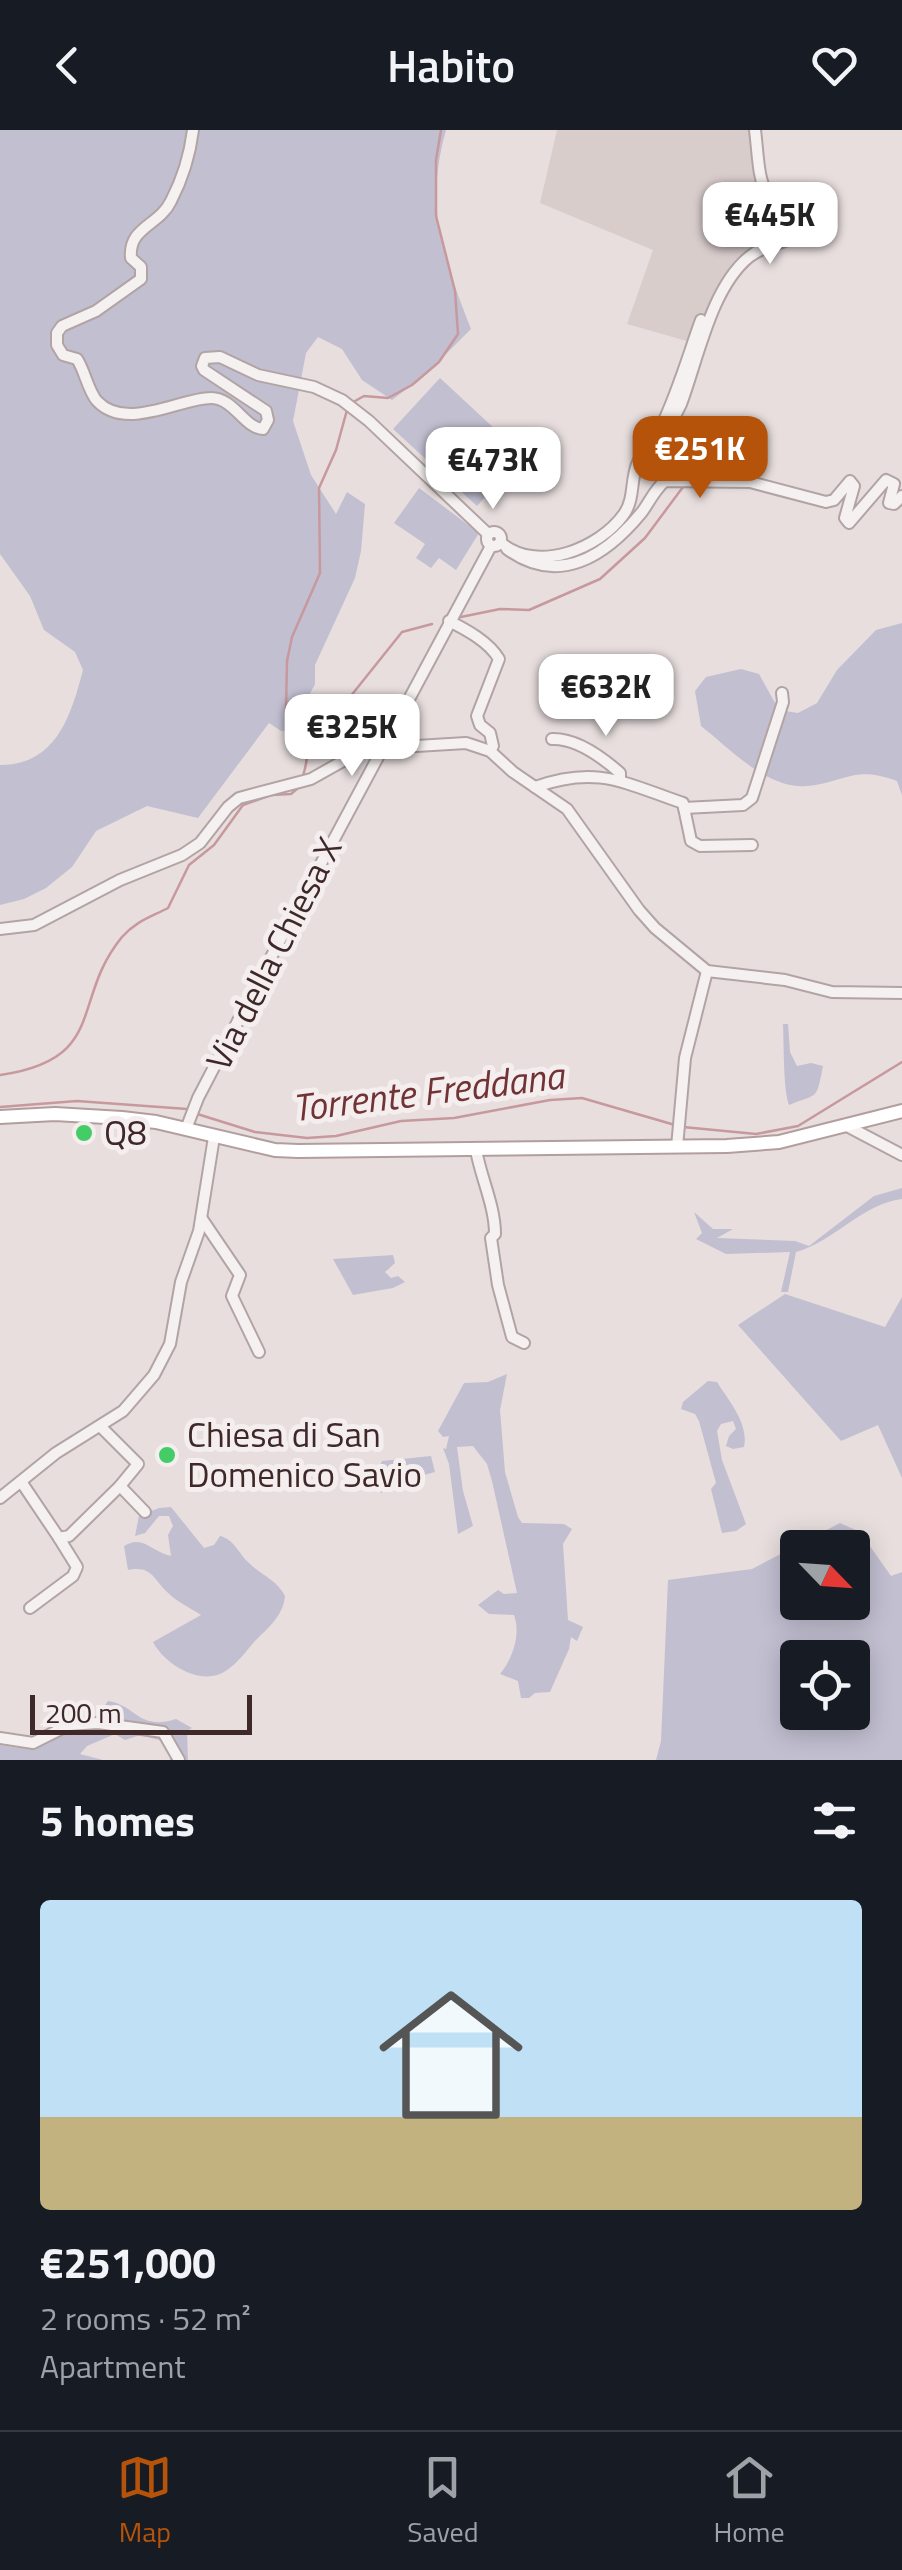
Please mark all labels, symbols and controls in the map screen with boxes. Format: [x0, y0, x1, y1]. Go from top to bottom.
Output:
text: Habito [387, 31, 515, 99]
icon: back [40, 38, 95, 93]
icon: heart [807, 38, 862, 93]
pin: €445K [700, 182, 840, 267]
text: €445K [725, 190, 815, 238]
pin: €251K [630, 416, 770, 501]
text: €251K [655, 424, 745, 472]
pin: €473K [423, 427, 563, 512]
text: €473K [448, 435, 538, 483]
pin: €632K [536, 654, 676, 739]
text: €632K [561, 662, 651, 710]
pin: €325K [282, 694, 422, 779]
text: €325K [307, 702, 397, 750]
street label: Via della Chiesa X [191, 828, 355, 1079]
water label: Torrente Freddana [289, 1045, 569, 1136]
place label: Q8 [104, 1105, 147, 1159]
marker: Q8 [73, 1122, 95, 1144]
place label: Chiesa di San Domenico Savio [187, 1407, 422, 1501]
marker: Chiesa di San Domenico Savio [156, 1444, 178, 1466]
north arrow [780, 1530, 870, 1620]
map controls [780, 1530, 870, 1730]
button: locate [780, 1640, 870, 1730]
scale bar [30, 1690, 252, 1734]
text: 200 m [45, 1691, 122, 1734]
text: 5 homes [40, 1788, 195, 1852]
icon: filters [807, 1793, 862, 1848]
icon: home [361, 1965, 541, 2145]
text: €251,000 [40, 2230, 216, 2294]
text: 2 rooms · 52 m² [40, 2294, 251, 2342]
text: Apartment [40, 2342, 186, 2390]
tab: Map [117, 2450, 172, 2553]
tab: Saved [407, 2450, 479, 2553]
tab: Home [713, 2450, 785, 2553]

